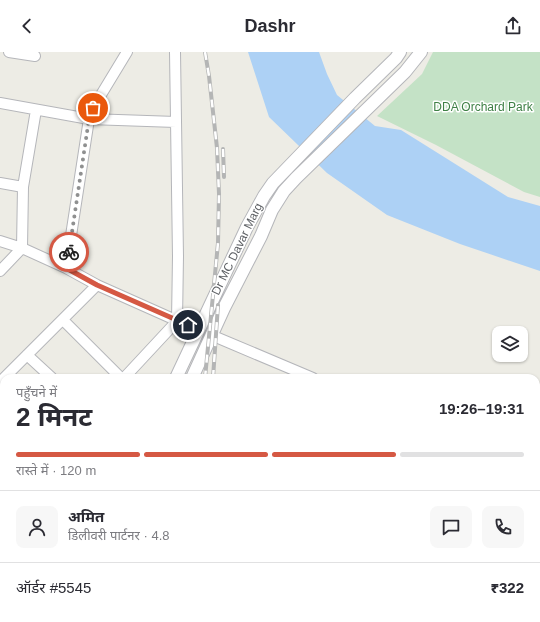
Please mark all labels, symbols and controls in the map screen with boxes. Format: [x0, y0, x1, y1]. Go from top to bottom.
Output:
icon: back [16, 15, 38, 37]
icon: share [502, 15, 524, 37]
text: Dashr [244, 16, 296, 36]
pin [76, 91, 110, 125]
icon: bag [82, 97, 104, 119]
park label: DDA Orchard Park [433, 100, 534, 114]
street label: Dr MC Davar Marg [209, 201, 265, 297]
courier [49, 232, 89, 272]
icon: bike [58, 241, 80, 263]
pin [171, 308, 205, 342]
icon: home [177, 314, 199, 336]
map controls [492, 326, 528, 362]
button: layers [492, 326, 528, 362]
text: पहुँचने में [16, 385, 57, 400]
text: 19:26–19:31 [439, 400, 524, 417]
text: 2 मिनट [16, 402, 92, 432]
text: रास्ते में · 120 m [16, 463, 96, 478]
button: person [16, 506, 58, 548]
button: chat [430, 506, 472, 548]
button: phone [482, 506, 524, 548]
text: अमित [68, 508, 104, 525]
text: डिलीवरी पार्टनर · 4.8 [68, 528, 170, 543]
text: ऑर्डर #5545 [16, 579, 91, 596]
text: ₹322 [490, 579, 524, 596]

